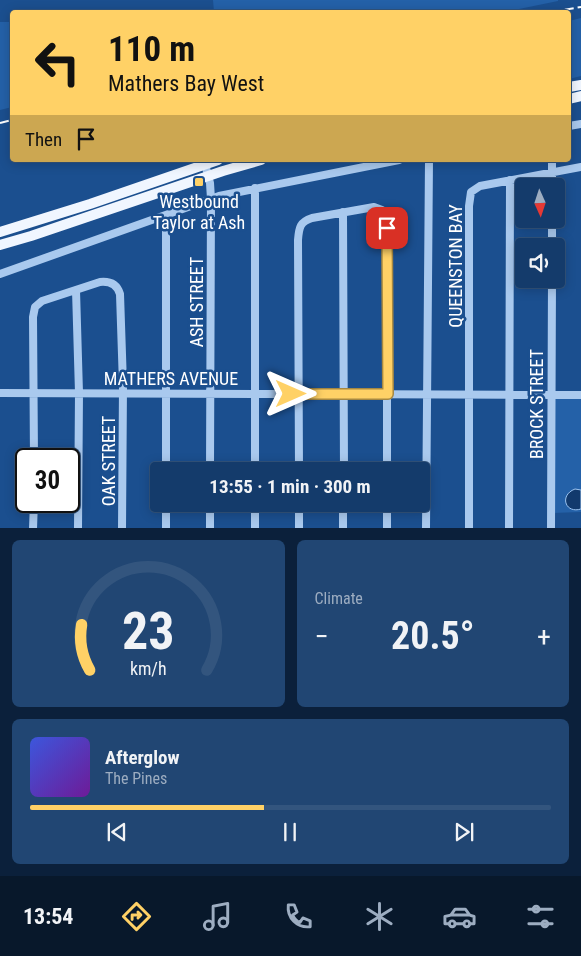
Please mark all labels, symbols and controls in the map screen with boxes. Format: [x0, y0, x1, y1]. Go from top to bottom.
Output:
text: 110 m [108, 29, 195, 70]
icon: left [25, 30, 90, 95]
text: Mathers Bay West [108, 71, 264, 96]
icon: arrive [72, 125, 100, 153]
text: Then [25, 128, 62, 151]
marker: Westbound Taylor at Ash [193, 176, 205, 188]
north arrow [515, 178, 565, 228]
map controls [515, 178, 565, 288]
place label: Westbound Taylor at Ash [153, 191, 245, 233]
street label: QUEENSTON BAY [445, 204, 466, 328]
pin [366, 207, 408, 249]
icon: arrive [373, 214, 401, 242]
button: sound [515, 238, 565, 288]
street label: ASH STREET [186, 257, 207, 347]
street label: BROCK STREET [526, 349, 547, 459]
position arrow [264, 367, 316, 419]
street label: MATHERS AVENUE [104, 368, 238, 389]
street label: OAK STREET [98, 416, 119, 506]
speed limit sign: 30 [15, 448, 80, 513]
text: 13:55 · 1 min · 300 m [209, 475, 371, 498]
text: Climate [315, 589, 363, 608]
text: 23 [122, 601, 175, 662]
text: 20.5° [391, 614, 475, 658]
text: − [315, 620, 329, 653]
text: + [537, 620, 551, 653]
text: km/h [130, 658, 167, 679]
text: Afterglow [105, 746, 179, 769]
text: The Pines [105, 769, 167, 788]
icon: previous [103, 818, 131, 846]
icon: pause [276, 818, 304, 846]
icon: next [450, 818, 478, 846]
icon: directions [119, 899, 154, 934]
icon: music [200, 899, 235, 934]
icon: phone [281, 899, 316, 934]
icon: climate [362, 899, 397, 934]
icon: car [442, 899, 477, 934]
icon: filters [523, 899, 558, 934]
text: 13:54 [23, 904, 73, 929]

